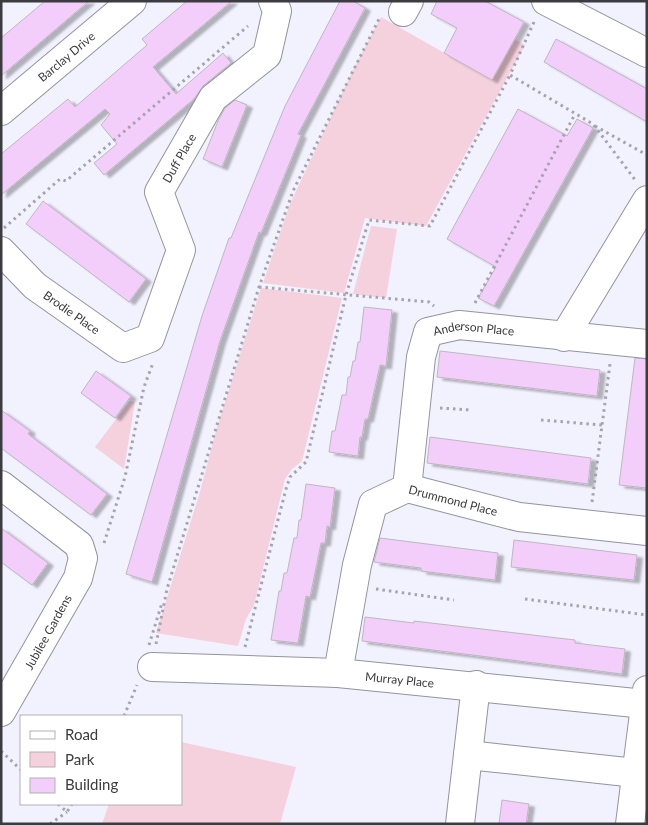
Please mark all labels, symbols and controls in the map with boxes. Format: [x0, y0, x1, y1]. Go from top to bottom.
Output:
street label: Barclay Drive [35, 28, 98, 85]
street label: Duff Place [159, 130, 199, 185]
street label: Brodie Place [41, 287, 103, 337]
street label: Anderson Place [432, 317, 515, 338]
street label: Drummond Place [407, 481, 499, 519]
street label: Jubilee Gardens [21, 592, 75, 672]
street label: Murray Place [364, 668, 435, 690]
legend [20, 715, 182, 805]
text: Road [65, 725, 98, 743]
text: Park [65, 750, 95, 768]
text: Building [65, 775, 118, 793]

